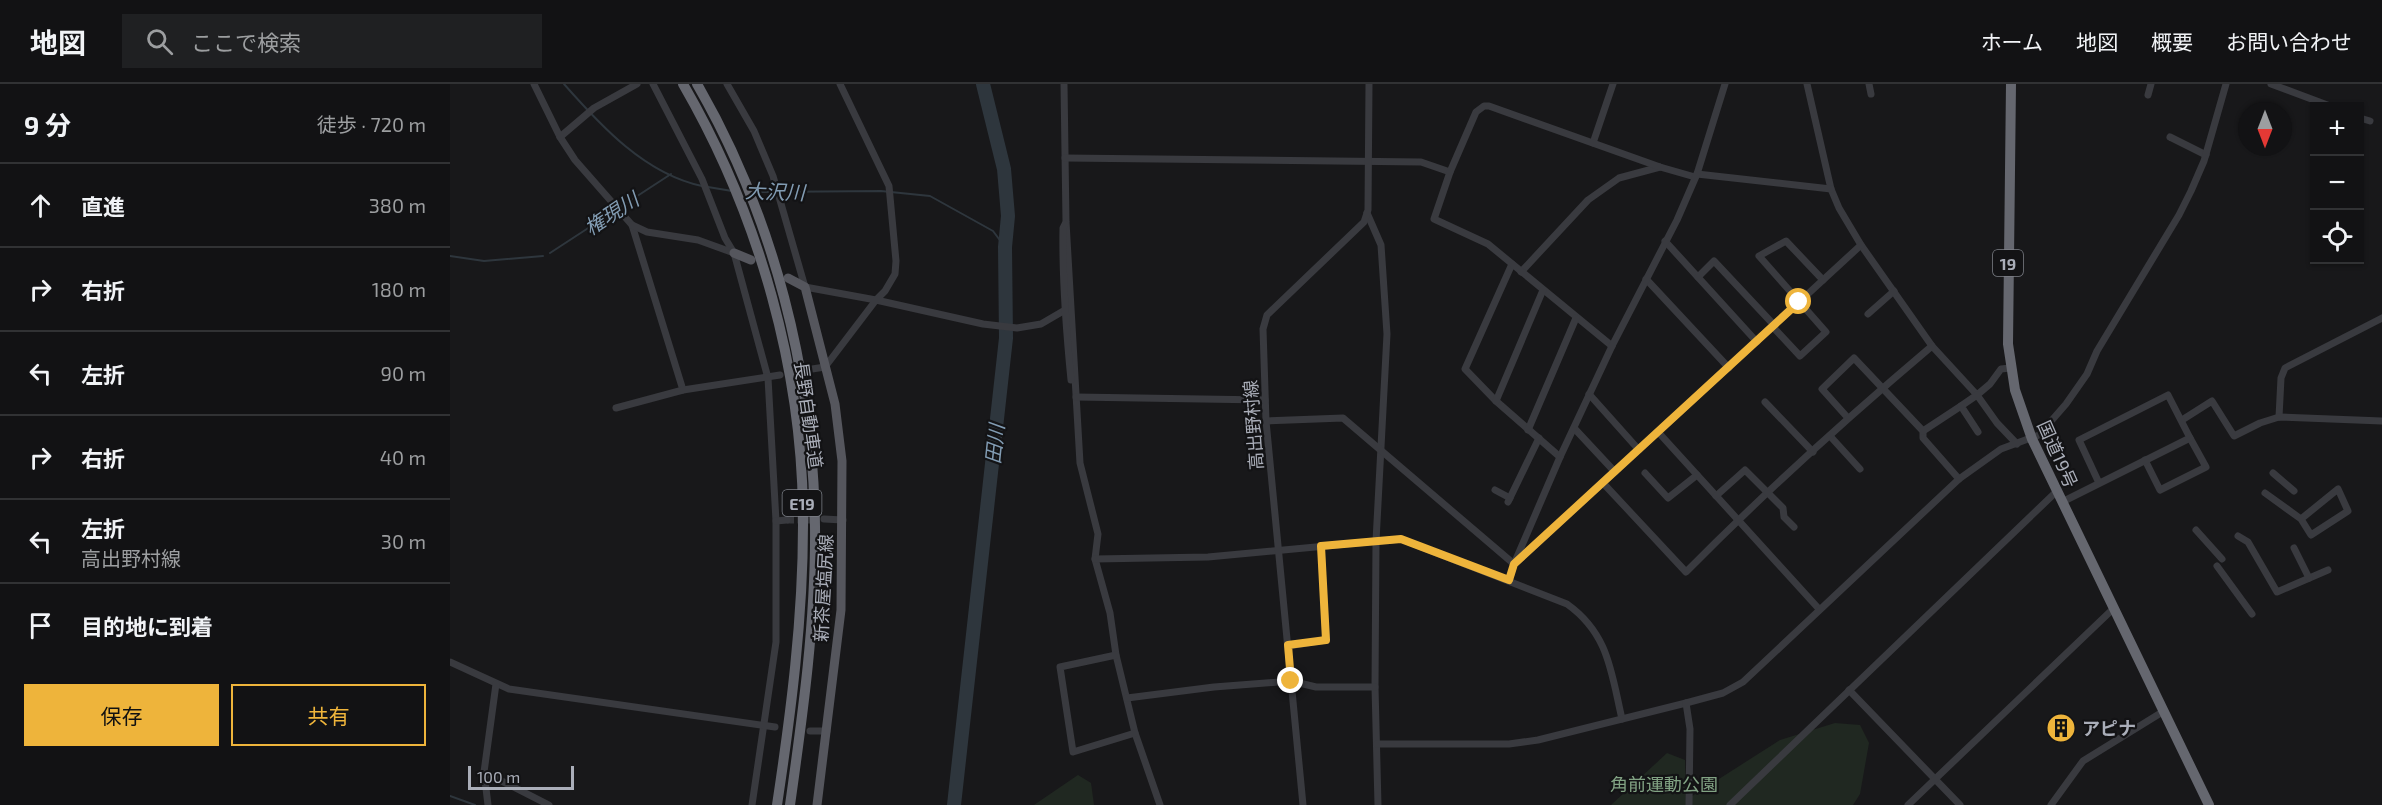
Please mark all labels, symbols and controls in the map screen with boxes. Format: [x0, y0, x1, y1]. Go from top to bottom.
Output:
search box [122, 14, 542, 68]
text: 地図 [30, 25, 86, 59]
icon: search [143, 25, 176, 58]
text: ここで検索 [191, 29, 301, 55]
text: ホーム [1981, 29, 2043, 54]
text: 地図 [2076, 29, 2118, 54]
text: 概要 [2151, 29, 2193, 54]
text: お問い合わせ [2226, 29, 2352, 54]
north arrow [2238, 102, 2292, 156]
map controls [2310, 102, 2364, 264]
button: + [2310, 102, 2364, 156]
text: 9 分 [24, 109, 71, 140]
text: 徒歩 · 720 m [317, 112, 426, 136]
button: − [2310, 156, 2364, 210]
water label: 大沢川 [745, 178, 807, 204]
water label: 権現川 [579, 186, 644, 239]
icon: ahead [24, 189, 57, 222]
text: 直進 [81, 193, 125, 219]
text: 380 m [369, 193, 426, 217]
button: locate [2310, 210, 2364, 264]
road number: 19 [1993, 250, 2023, 276]
icon: right [24, 273, 57, 306]
text: 右折 [81, 277, 125, 303]
text: 180 m [372, 277, 426, 301]
route start [1785, 288, 1811, 314]
icon: left [24, 357, 57, 390]
street label: 長野自動車道 [791, 360, 827, 470]
text: 左折 [81, 361, 125, 387]
text: 90 m [381, 361, 426, 385]
street label: 高出野村線 [1239, 379, 1267, 471]
street label: 国道19号 [2033, 417, 2083, 491]
water label: 田川 [980, 421, 1008, 465]
icon: right [24, 441, 57, 474]
text: 右折 [81, 445, 125, 471]
text: 40 m [380, 445, 426, 469]
road number: E19 [782, 490, 822, 516]
text: 左折 [81, 515, 125, 541]
icon: left [24, 525, 57, 558]
text: 30 m [381, 529, 426, 553]
street label: 新茶屋塩尻線 [809, 533, 837, 643]
text: 高出野村線 [81, 546, 181, 570]
icon: arrive [24, 609, 57, 642]
text: 目的地に到着 [81, 613, 213, 639]
route end [1277, 667, 1303, 693]
button: 保存 [24, 684, 219, 746]
button: 共有 [231, 684, 426, 746]
building icon: アピナ [2045, 712, 2077, 744]
place label: アピナ [2082, 717, 2136, 739]
scale bar [468, 763, 574, 790]
text: 100 m [477, 767, 520, 786]
park label: 角前運動公園 [1610, 773, 1718, 795]

